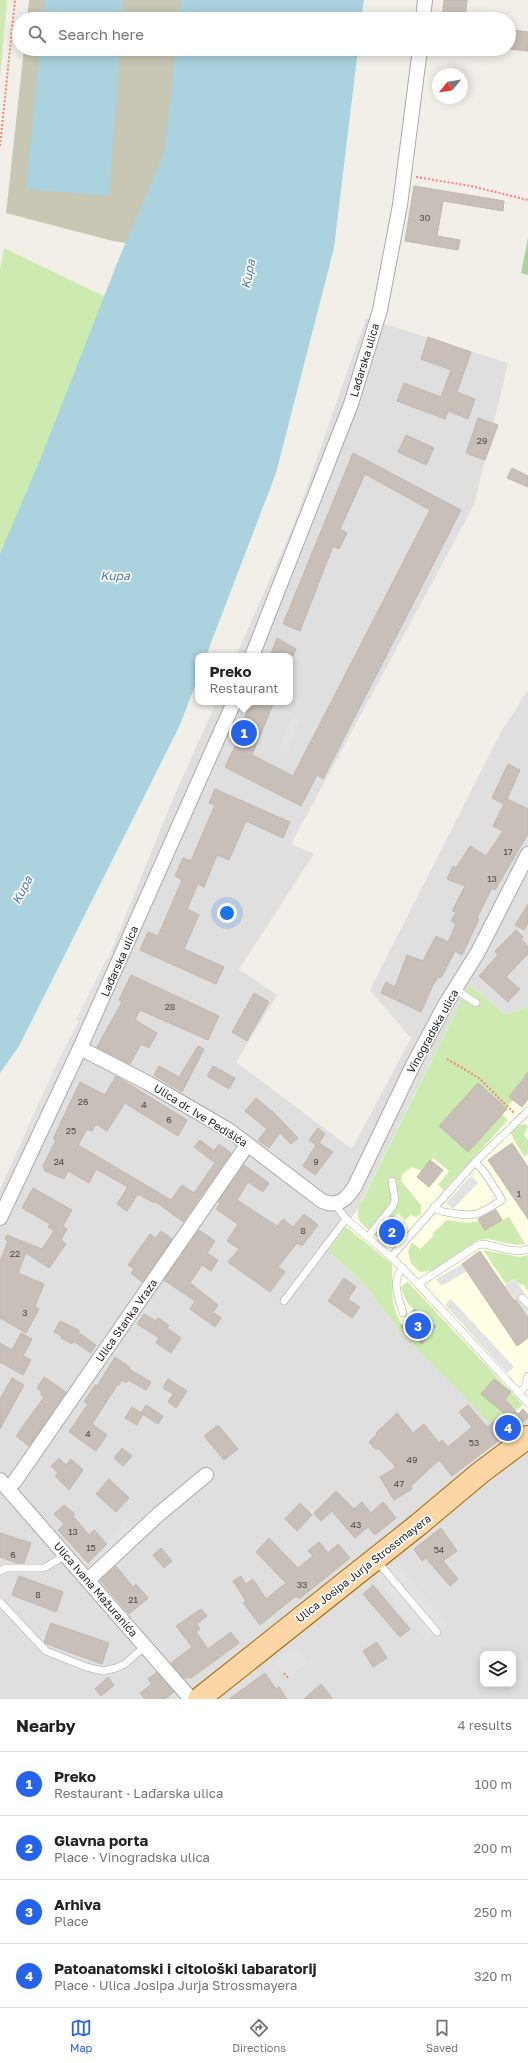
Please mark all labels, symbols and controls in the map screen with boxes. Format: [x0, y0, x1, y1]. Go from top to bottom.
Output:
search box [12, 12, 516, 56]
icon: search [26, 23, 48, 45]
text: Search here [58, 25, 144, 43]
north arrow [432, 68, 468, 104]
house number: 30 [420, 212, 431, 223]
water label: Kupa [238, 257, 258, 290]
street label: Lađarska ulica [347, 322, 381, 398]
house number: 29 [477, 435, 487, 446]
water label: Kupa [100, 568, 131, 583]
popup [195, 653, 293, 705]
text: Preko [210, 662, 251, 680]
text: Restaurant [210, 680, 278, 696]
pin: 1 [231, 718, 257, 748]
house number: 17 [503, 846, 513, 857]
water label: Kupa [8, 872, 36, 907]
house number: 13 [487, 873, 497, 884]
your location [217, 903, 237, 923]
street label: Lađarska ulica [98, 924, 140, 998]
street label: Vinogradska ulica [404, 987, 460, 1075]
house number: 28 [165, 1001, 175, 1012]
street label: Ulica dr. Ive Pedišića [152, 1081, 250, 1149]
house number: 26 [78, 1096, 88, 1107]
house number: 4 [141, 1099, 147, 1110]
house number: 6 [166, 1114, 172, 1125]
house number: 25 [66, 1125, 76, 1136]
house number: 24 [54, 1156, 65, 1167]
house number: 9 [313, 1156, 319, 1167]
house number: 1 [517, 1188, 522, 1199]
pin: 2 [379, 1217, 405, 1247]
house number: 8 [300, 1225, 306, 1236]
house number: 22 [10, 1248, 20, 1259]
street label: Ulica Stanka Vraza [93, 1276, 159, 1364]
house number: 3 [22, 1307, 28, 1318]
pin: 3 [405, 1311, 431, 1341]
pin: 4 [495, 1413, 521, 1443]
house number: 4 [85, 1428, 91, 1439]
house number: 53 [469, 1437, 479, 1448]
house number: 49 [407, 1454, 417, 1465]
house number: 47 [394, 1478, 404, 1489]
street label: Ulica Josipa Jurja Strossmayera [293, 1511, 433, 1625]
house number: 43 [351, 1519, 361, 1530]
house number: 13 [68, 1526, 78, 1537]
street label: Ulica Ivana Mažuranića [51, 1539, 141, 1639]
house number: 15 [86, 1542, 96, 1553]
house number: 54 [434, 1544, 445, 1555]
house number: 6 [10, 1549, 16, 1560]
house number: 33 [297, 1579, 307, 1590]
house number: 8 [35, 1589, 41, 1600]
house number: 21 [128, 1594, 138, 1605]
map controls [480, 1651, 516, 1687]
button: layers [480, 1651, 516, 1687]
text: Nearby [16, 1715, 76, 1736]
text: 4 results [458, 1717, 512, 1733]
text: Preko [54, 1767, 96, 1785]
text: 1 [26, 1776, 32, 1792]
text: 100 m [475, 1776, 512, 1792]
text: Restaurant · Lađarska ulica [54, 1785, 223, 1801]
text: Glavna porta [54, 1831, 148, 1849]
text: 2 [25, 1840, 33, 1856]
text: 200 m [474, 1840, 512, 1856]
text: Place · Vinogradska ulica [54, 1849, 210, 1865]
text: Arhiva [54, 1895, 101, 1913]
text: 3 [25, 1904, 33, 1920]
text: 250 m [474, 1904, 512, 1920]
text: Place [54, 1913, 89, 1929]
text: Patoanatomski i citološki labaratorij [54, 1959, 317, 1977]
text: 4 [25, 1968, 33, 1984]
text: 320 m [474, 1968, 512, 1984]
text: Place · Ulica Josipa Jurja Strossmayera [54, 1977, 297, 1993]
tab: Map [70, 2017, 92, 2054]
tab: Directions [232, 2017, 286, 2054]
tab: Saved [426, 2017, 458, 2054]

